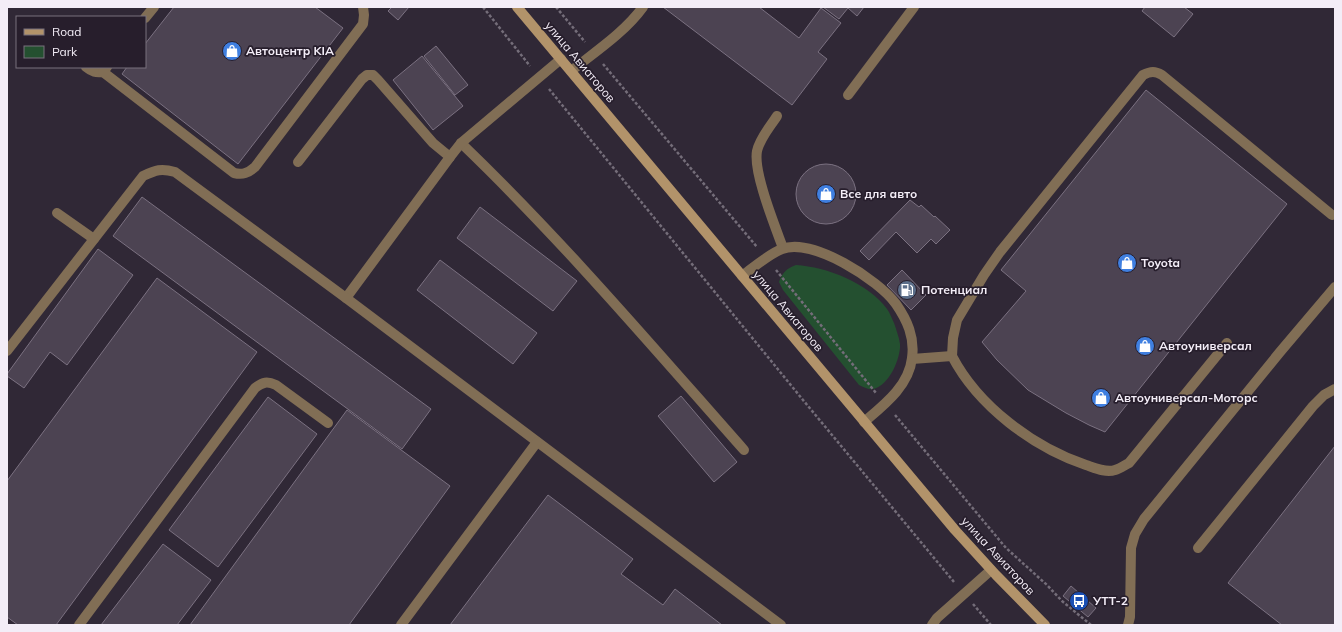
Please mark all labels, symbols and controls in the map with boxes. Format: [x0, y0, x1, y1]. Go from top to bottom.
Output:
legend [16, 16, 146, 68]
street label: улица Авиаторов [542, 18, 619, 106]
text: Road [52, 24, 81, 39]
shop icon: Автоцентр KIA [221, 40, 243, 62]
place label: Автоцентр KIA [246, 43, 334, 58]
text: Park [52, 44, 78, 59]
shop icon: Все для авто [815, 183, 837, 205]
place label: Все для авто [840, 186, 917, 201]
shop icon: Toyota [1116, 252, 1138, 274]
place label: Toyota [1141, 255, 1180, 270]
street label: улица Авиаторов [750, 267, 827, 355]
fuel station icon: Потенциал [896, 279, 918, 301]
place label: Потенциал [921, 282, 987, 297]
shop icon: Автоуниверсал [1134, 335, 1156, 357]
place label: Автоуниверсал [1159, 338, 1252, 353]
shop icon: Автоуниверсал-Моторс [1090, 387, 1112, 409]
place label: Автоуниверсал-Моторс [1115, 390, 1258, 405]
street label: улица Авиаторов [958, 513, 1039, 598]
bus stop icon: УТТ-2 [1068, 590, 1090, 612]
place label: УТТ-2 [1092, 593, 1128, 608]

